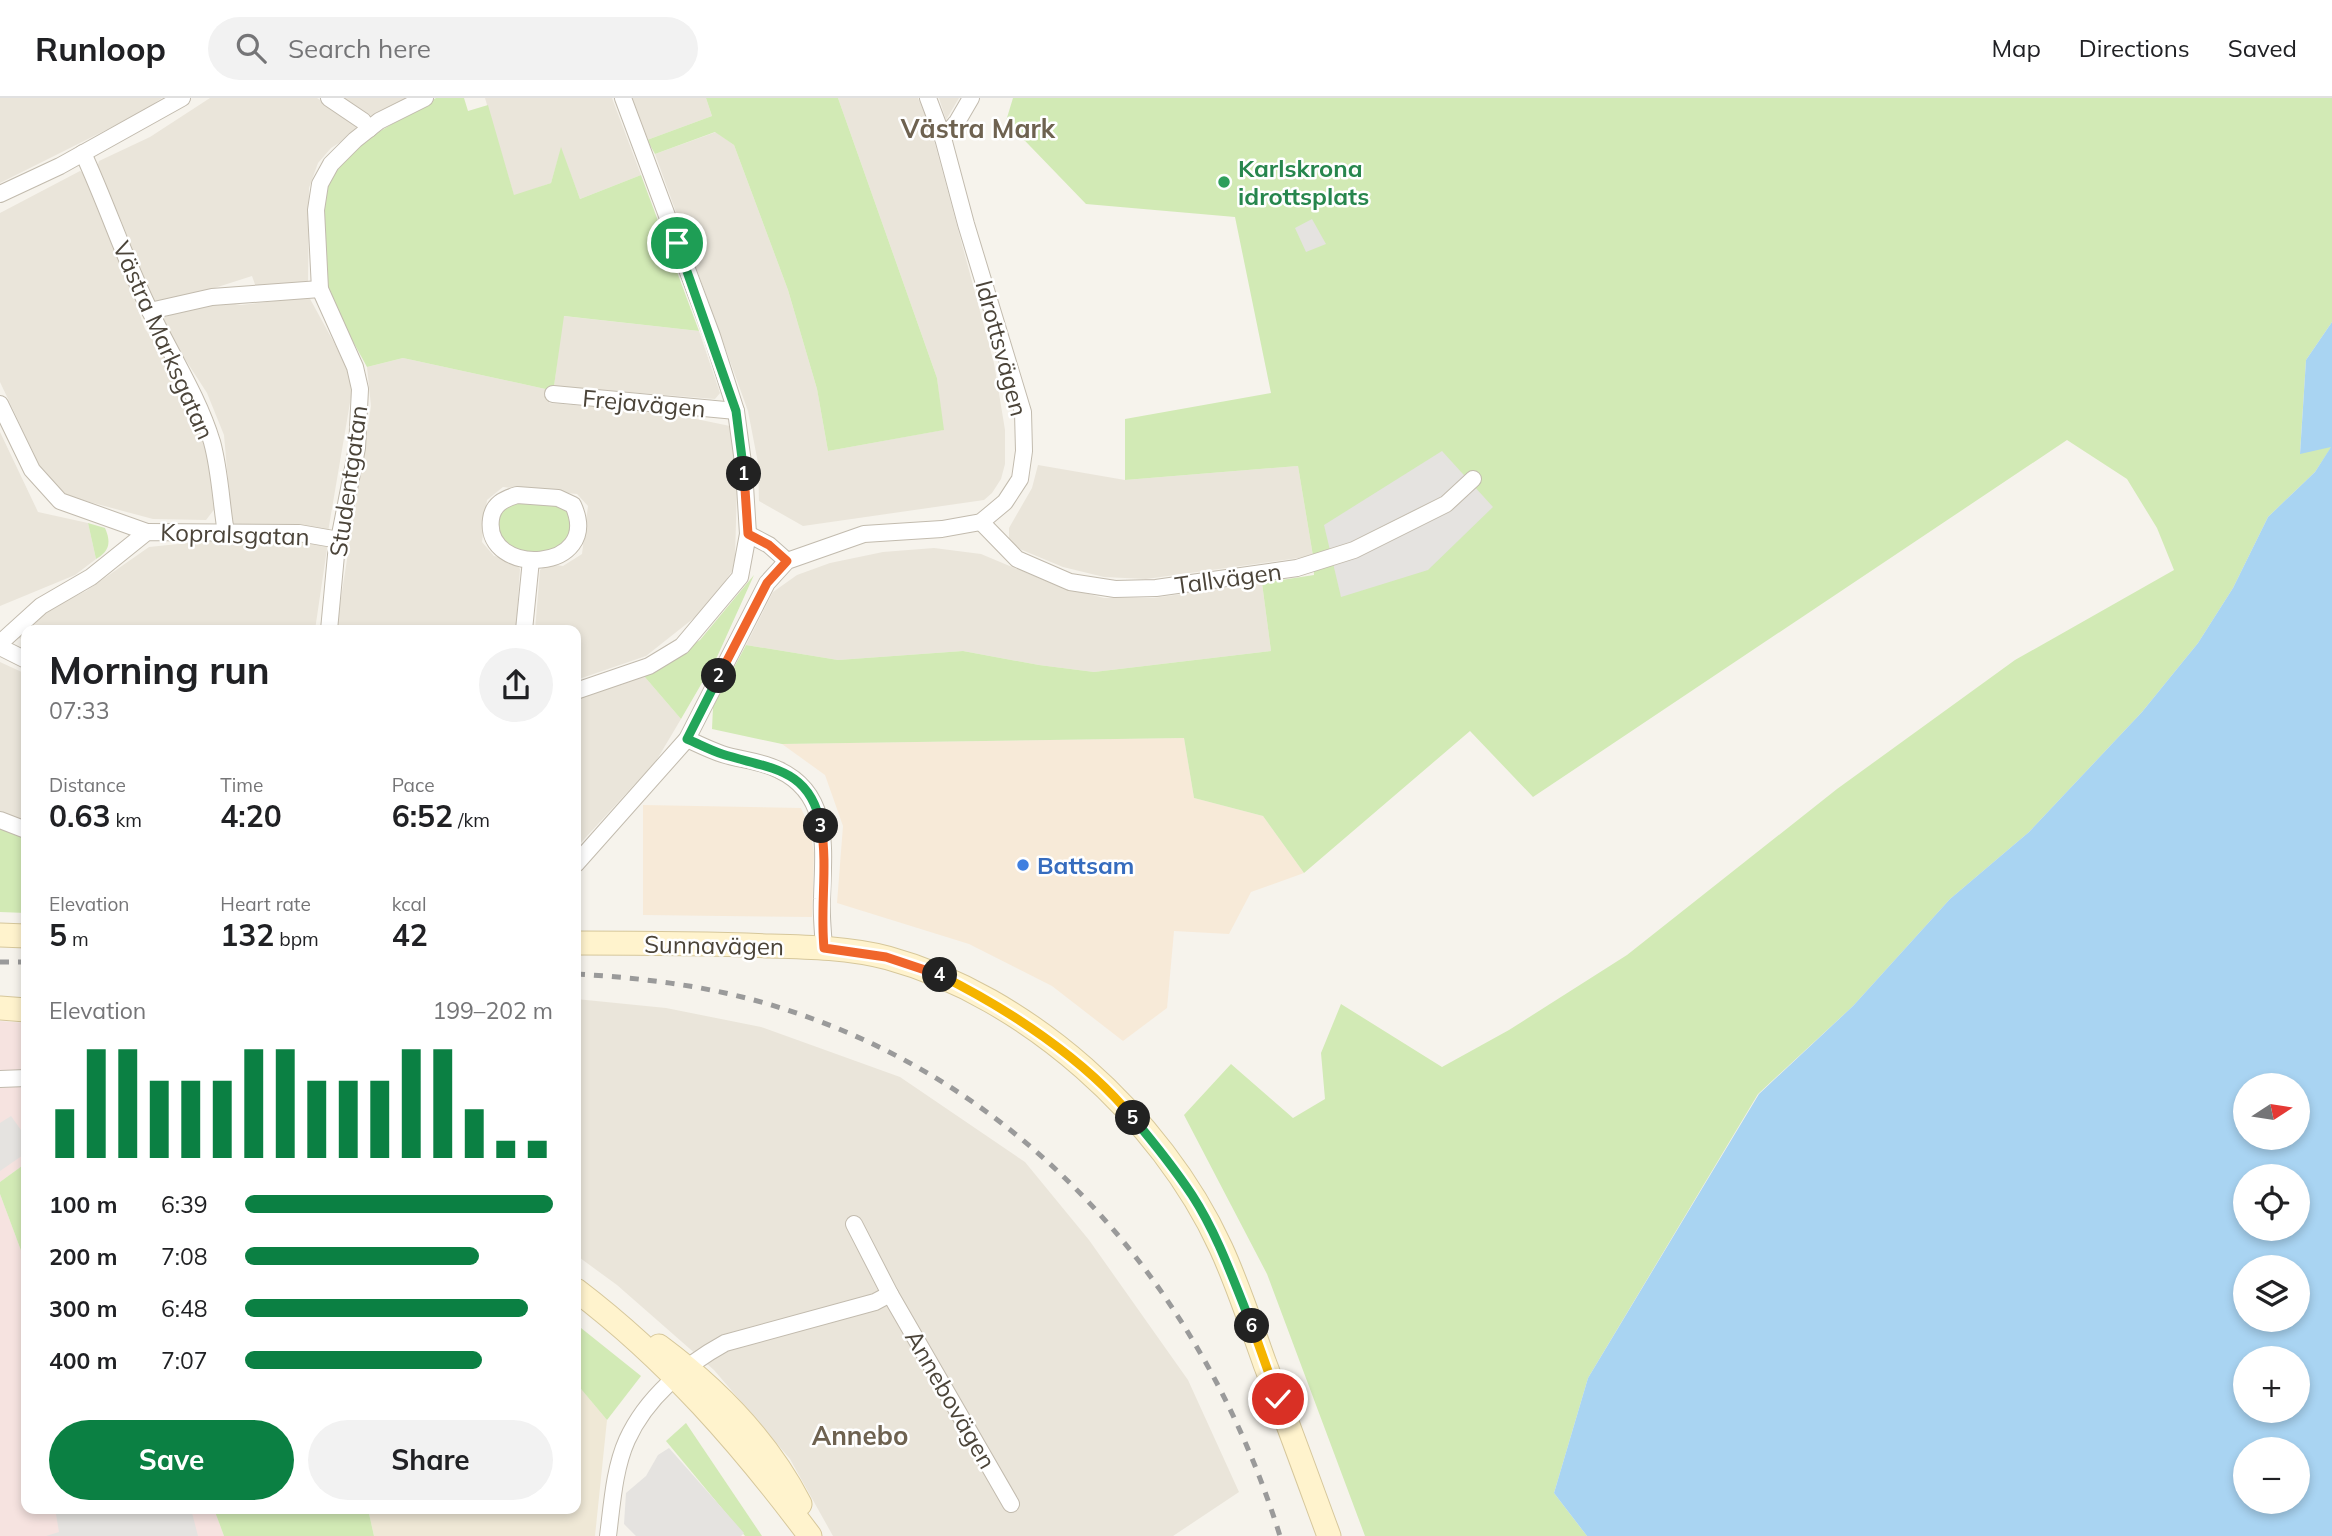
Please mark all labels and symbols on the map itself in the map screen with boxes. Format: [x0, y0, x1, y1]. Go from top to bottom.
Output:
district label: Västra Mark [900, 112, 1056, 145]
place label: Karlskrona idrottsplats [1238, 153, 1369, 211]
marker: Karlskrona idrottsplats [1216, 174, 1232, 190]
pin [647, 213, 707, 273]
street label: Västra Marksgatan [107, 236, 221, 444]
street label: Idrottsvägen [969, 277, 1035, 419]
street label: Frejavägen [581, 383, 707, 423]
street label: Studentgatan [323, 403, 373, 559]
pin: 1 [726, 456, 762, 492]
street label: Kopralsgatan [160, 516, 310, 552]
street label: Tallvägen [1173, 556, 1283, 600]
pin: 2 [702, 658, 736, 694]
pin: 3 [804, 808, 838, 844]
place label: Battsam [1037, 850, 1134, 880]
marker: Battsam [1015, 857, 1031, 873]
street label: Sunnavägen [644, 929, 784, 961]
pin: 4 [922, 958, 958, 992]
north arrow [2233, 1073, 2310, 1150]
pin: 5 [1116, 1100, 1150, 1136]
pin: 6 [1234, 1308, 1270, 1344]
street label: Annebovägen [899, 1324, 1003, 1474]
pin [1248, 1369, 1308, 1429]
district label: Annebo [812, 1419, 908, 1452]

